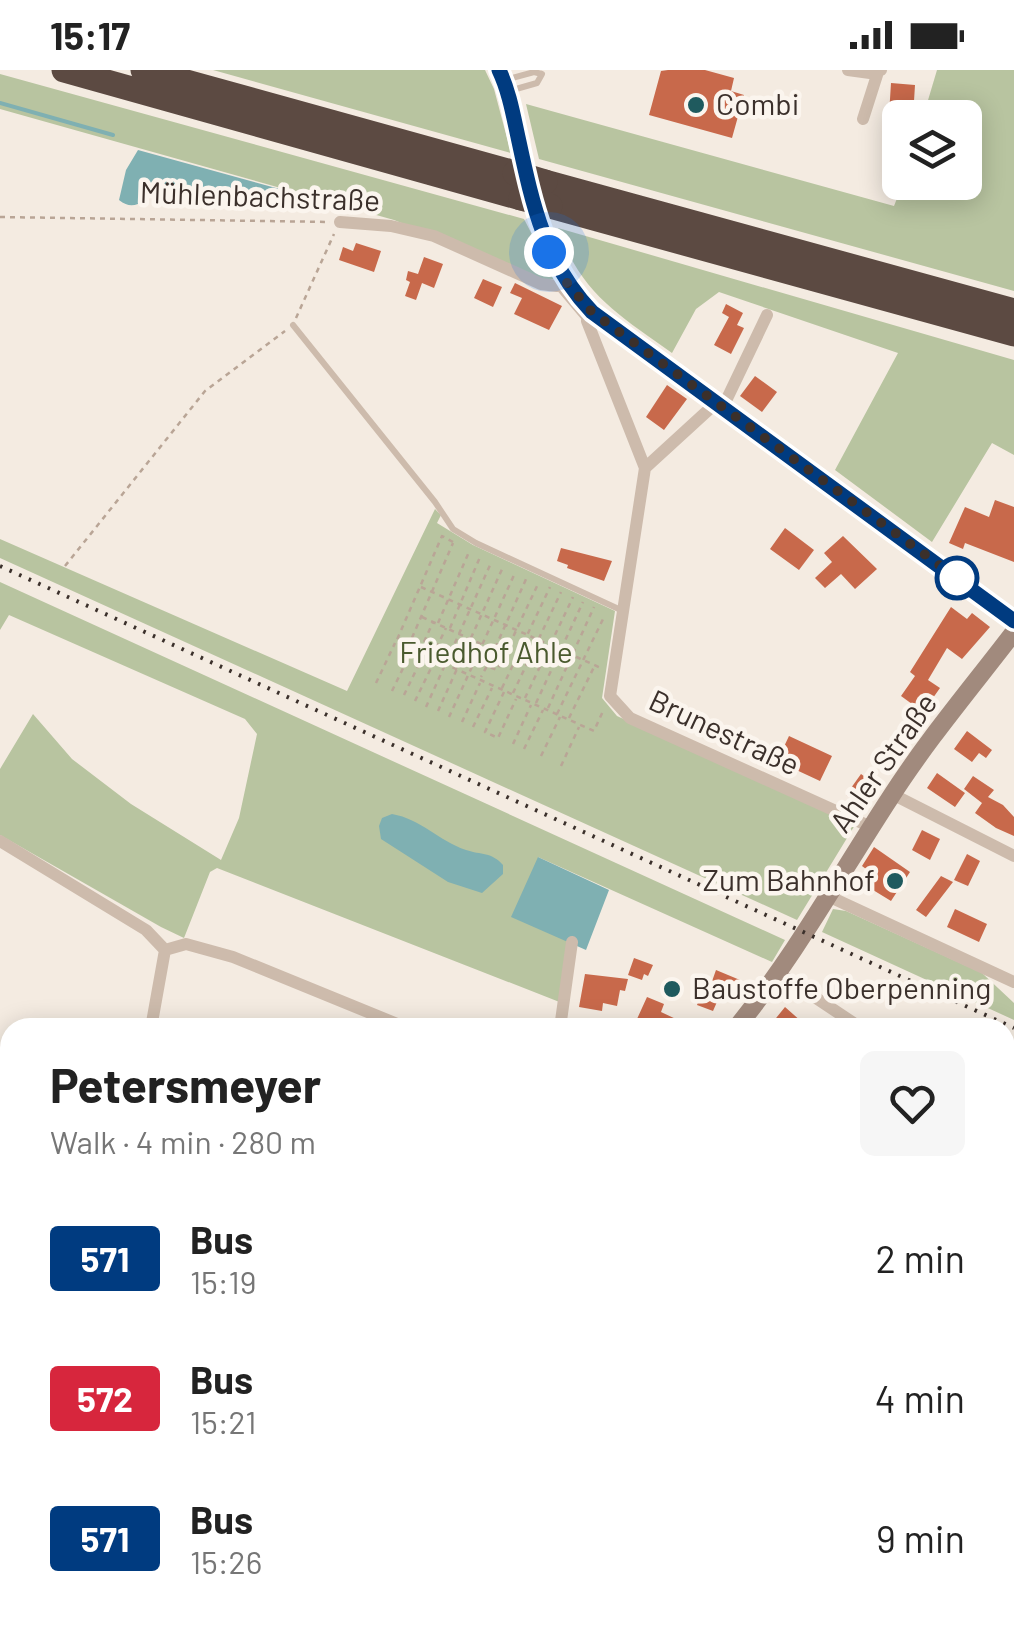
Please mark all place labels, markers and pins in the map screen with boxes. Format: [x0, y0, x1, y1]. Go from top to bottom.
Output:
place label: Combi [716, 85, 799, 121]
marker: Combi [685, 94, 707, 116]
unlabelled marker [936, 557, 978, 599]
place label: Zum Bahnhof [703, 861, 875, 897]
marker: Zum Bahnhof [884, 870, 906, 892]
place label: Baustoffe Oberpenning [692, 969, 991, 1005]
marker: Baustoffe Oberpenning [661, 978, 683, 1000]

